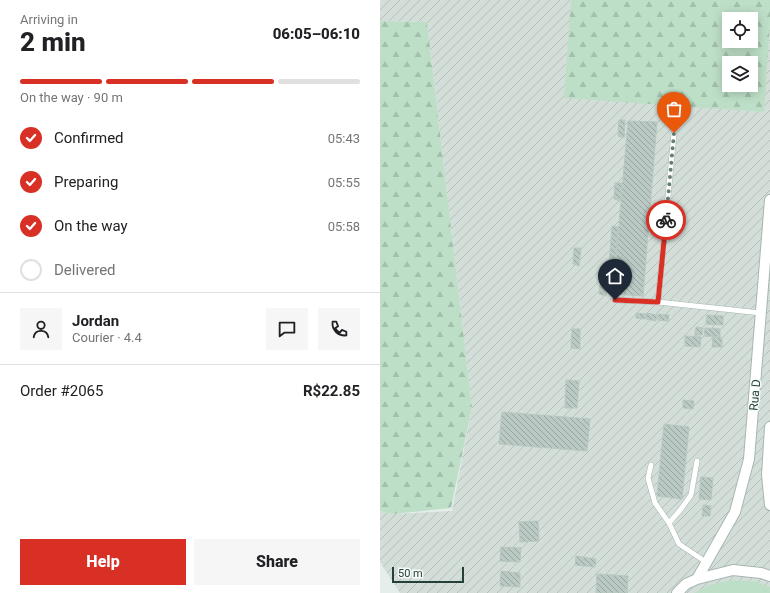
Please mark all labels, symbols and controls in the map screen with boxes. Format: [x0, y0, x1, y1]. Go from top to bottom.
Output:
text: Arriving in [20, 12, 78, 27]
map controls [722, 12, 758, 92]
button: locate [722, 12, 758, 48]
text: 06:05–06:10 [273, 25, 360, 43]
text: 2 min [20, 27, 86, 57]
button: layers [722, 56, 758, 92]
text: On the way · 90 m [20, 90, 123, 105]
pin [657, 92, 691, 133]
icon: bag [663, 98, 685, 120]
icon: check [20, 127, 42, 149]
text: Confirmed [54, 129, 124, 147]
text: 05:43 [328, 131, 360, 146]
icon: check [20, 171, 42, 193]
text: Preparing [54, 173, 118, 191]
text: 05:55 [328, 175, 360, 190]
courier [646, 200, 686, 240]
icon: bike [655, 209, 677, 231]
icon: check [20, 215, 42, 237]
text: On the way [54, 217, 128, 235]
text: 05:58 [328, 219, 360, 234]
pin [598, 259, 632, 300]
text: Delivered [54, 261, 116, 279]
icon: home [604, 265, 626, 287]
button: person [20, 308, 62, 350]
button: chat [266, 308, 308, 350]
button: phone [318, 308, 360, 350]
text: Jordan [72, 312, 119, 330]
text: Courier · 4.4 [72, 330, 142, 345]
street label: Rua D [747, 379, 763, 411]
text: Order #2065 [20, 382, 103, 400]
text: R$22.85 [303, 382, 360, 400]
button: Help [20, 539, 186, 585]
button: Share [194, 539, 360, 585]
scale bar [392, 565, 464, 584]
text: 50 m [398, 567, 423, 580]

